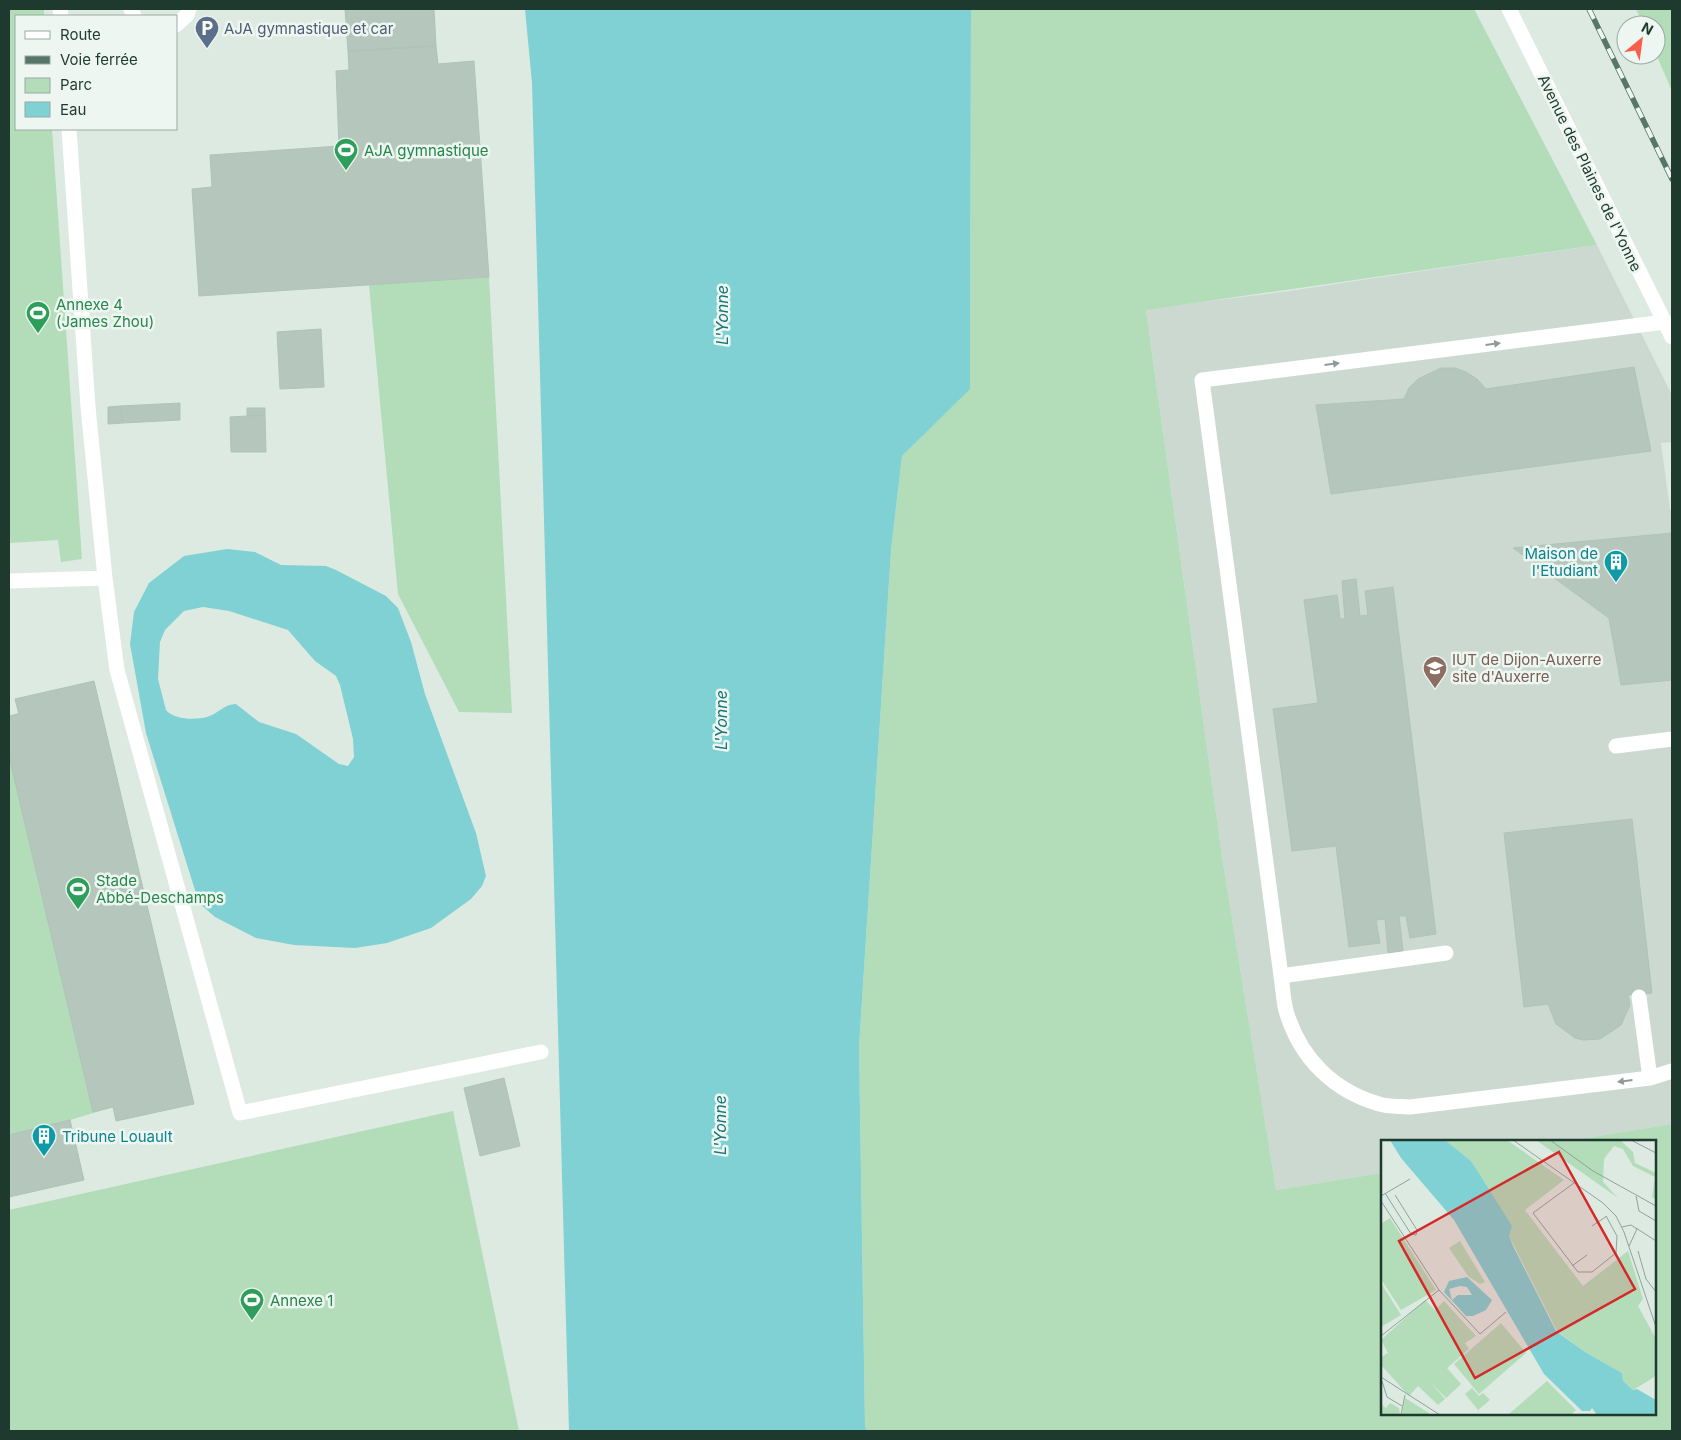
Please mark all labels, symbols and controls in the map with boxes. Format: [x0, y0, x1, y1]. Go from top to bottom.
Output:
legend [15, 15, 178, 130]
parking icon: AJA gymnastique et car [194, 15, 220, 49]
north arrow [1616, 15, 1666, 65]
text: N [1639, 18, 1656, 38]
place label: AJA gymnastique et car [224, 19, 394, 38]
text: Route [60, 25, 101, 44]
text: Voie ferrée [60, 50, 138, 69]
street label: Avenue des Plaines de l'Yonne [1534, 71, 1646, 275]
text: Parc [60, 75, 92, 94]
text: Eau [60, 100, 86, 119]
sports icon: AJA gymnastique [333, 137, 359, 171]
place label: AJA gymnastique [364, 141, 489, 160]
water label: L'Yonne [712, 285, 732, 345]
place label: Annexe 4 (James Zhou) [56, 295, 154, 331]
sports icon: Annexe 4 (James Zhou) [25, 300, 51, 334]
one-way arrow [1485, 340, 1501, 348]
one-way arrow [1324, 360, 1340, 368]
place label: Maison de l'Etudiant [1524, 544, 1598, 580]
building icon: Maison de l'Etudiant [1603, 549, 1629, 583]
place label: IUT de Dijon-Auxerre site d'Auxerre [1452, 650, 1601, 686]
school or university icon: IUT de Dijon-Auxerre site d'Auxerre [1422, 655, 1448, 689]
water label: L'Yonne [711, 690, 731, 750]
place label: Stade Abbé-Deschamps [96, 871, 224, 907]
sports icon: Stade Abbé-Deschamps [65, 876, 91, 910]
one-way arrow [1616, 1078, 1632, 1086]
water label: L'Yonne [710, 1095, 730, 1155]
building icon: Tribune Louault [31, 1123, 57, 1157]
place label: Tribune Louault [62, 1127, 173, 1146]
inset map [1381, 1140, 1656, 1415]
sports icon: Annexe 1 [239, 1287, 265, 1321]
place label: Annexe 1 [270, 1291, 333, 1310]

